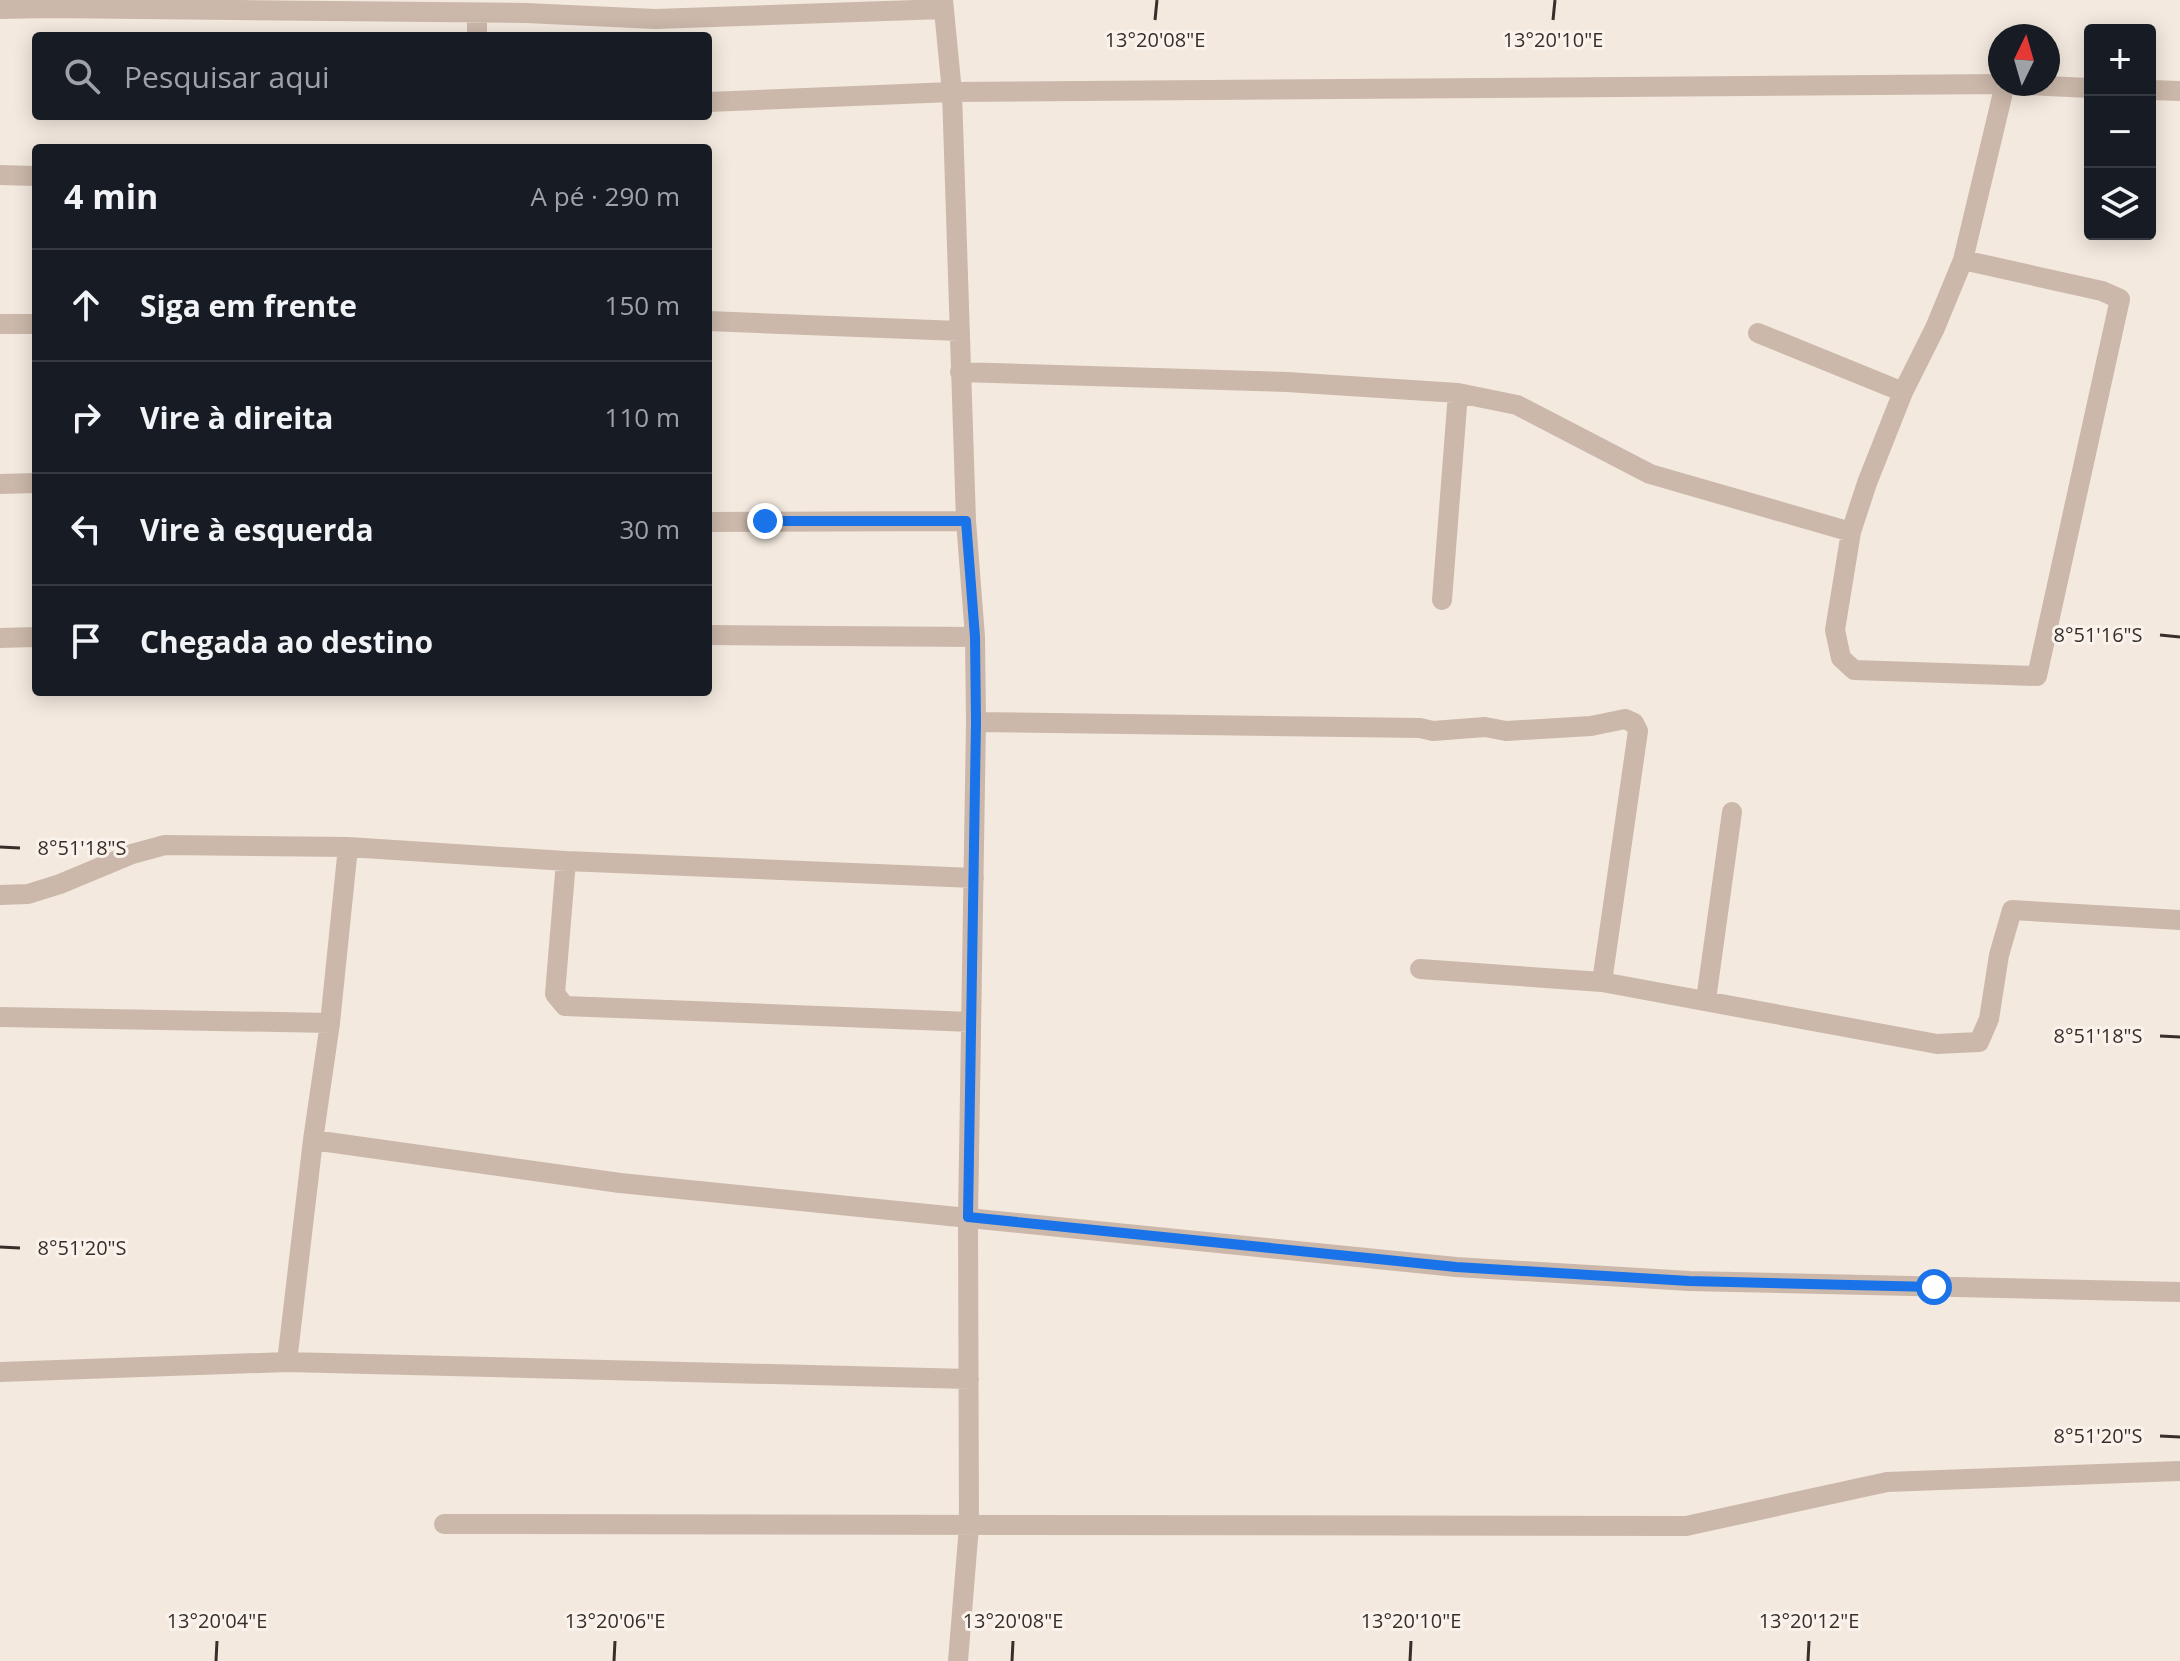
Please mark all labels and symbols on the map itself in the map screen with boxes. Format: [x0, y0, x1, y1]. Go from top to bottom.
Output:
north arrow [1988, 24, 2060, 96]
text: 13°20'08"E [1105, 26, 1205, 53]
text: 13°20'10"E [1503, 26, 1603, 53]
route end [747, 503, 783, 539]
text: 8°51'16"S [2053, 621, 2143, 648]
text: 8°51'18"S [37, 834, 127, 861]
text: 8°51'18"S [2053, 1022, 2143, 1049]
text: 8°51'20"S [37, 1234, 127, 1261]
route start [1916, 1269, 1952, 1305]
text: 8°51'20"S [2053, 1422, 2143, 1449]
text: 13°20'04"E [167, 1607, 267, 1634]
text: 13°20'06"E [565, 1607, 665, 1634]
text: 13°20'08"E [963, 1607, 1063, 1634]
text: 13°20'10"E [1361, 1607, 1461, 1634]
text: 13°20'12"E [1759, 1607, 1859, 1634]

